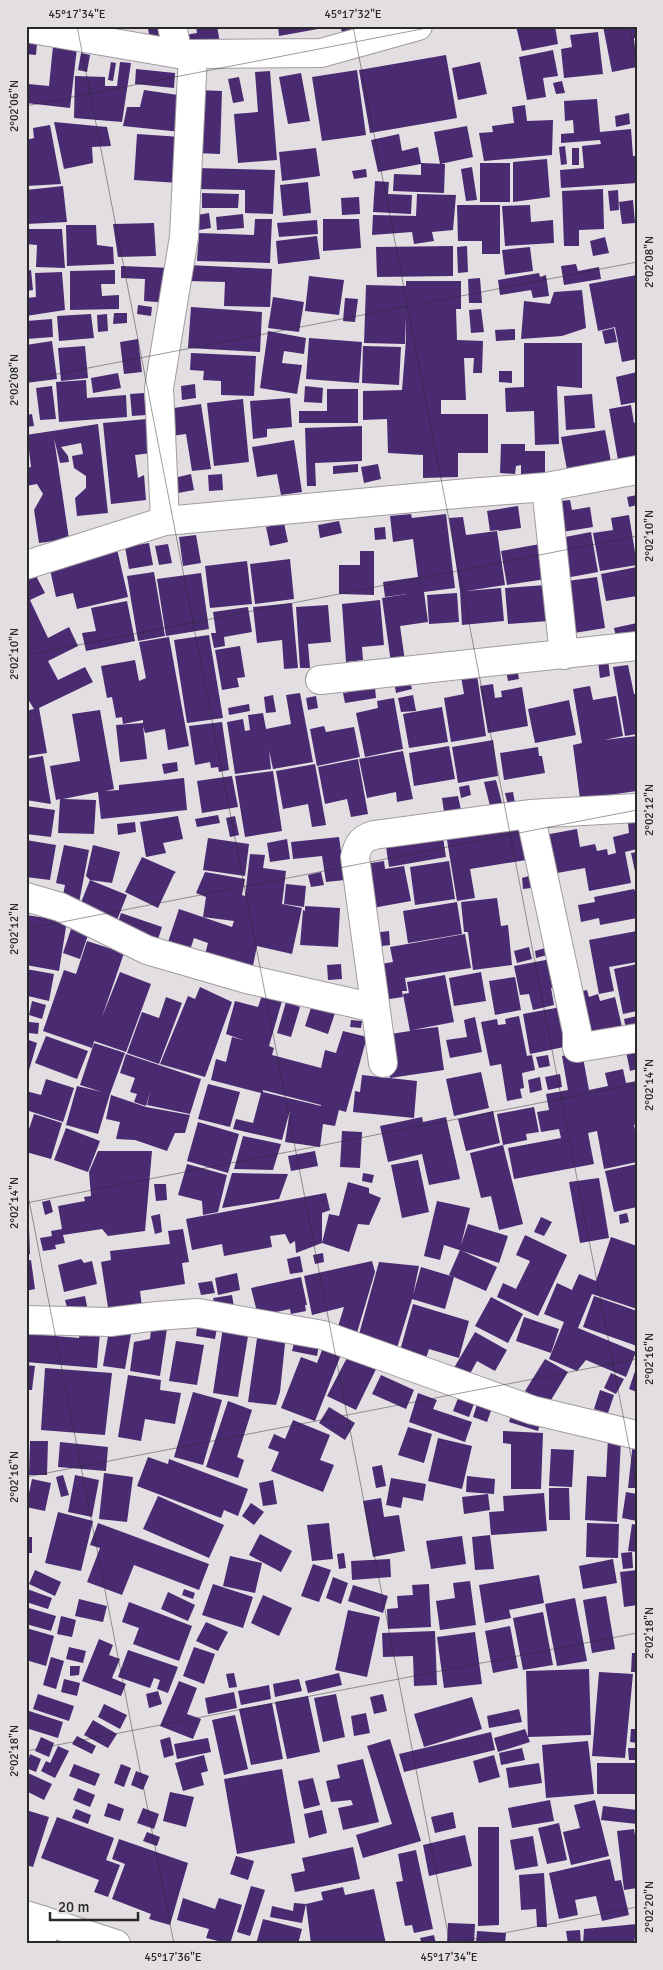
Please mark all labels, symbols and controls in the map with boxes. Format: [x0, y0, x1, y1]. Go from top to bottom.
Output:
text: 45°17'34"E [48, 7, 106, 22]
text: 45°17'32"E [324, 7, 382, 22]
text: 2°02'06"N [7, 80, 22, 132]
text: 2°02'08"N [642, 236, 657, 288]
text: 2°02'08"N [7, 354, 22, 406]
text: 2°02'10"N [642, 510, 657, 562]
text: 2°02'10"N [7, 628, 22, 680]
text: 2°02'12"N [642, 784, 657, 836]
text: 2°02'12"N [7, 903, 22, 955]
text: 2°02'14"N [642, 1059, 657, 1111]
text: 2°02'14"N [7, 1177, 22, 1229]
text: 2°02'16"N [642, 1333, 657, 1385]
text: 2°02'16"N [7, 1451, 22, 1503]
text: 2°02'18"N [642, 1607, 657, 1659]
text: 2°02'18"N [7, 1725, 22, 1777]
text: 2°02'20"N [642, 1881, 657, 1933]
scale bar [50, 1890, 138, 1922]
text: 20 m [58, 1898, 89, 1916]
text: 45°17'36"E [144, 1950, 202, 1965]
text: 45°17'34"E [420, 1950, 478, 1965]

